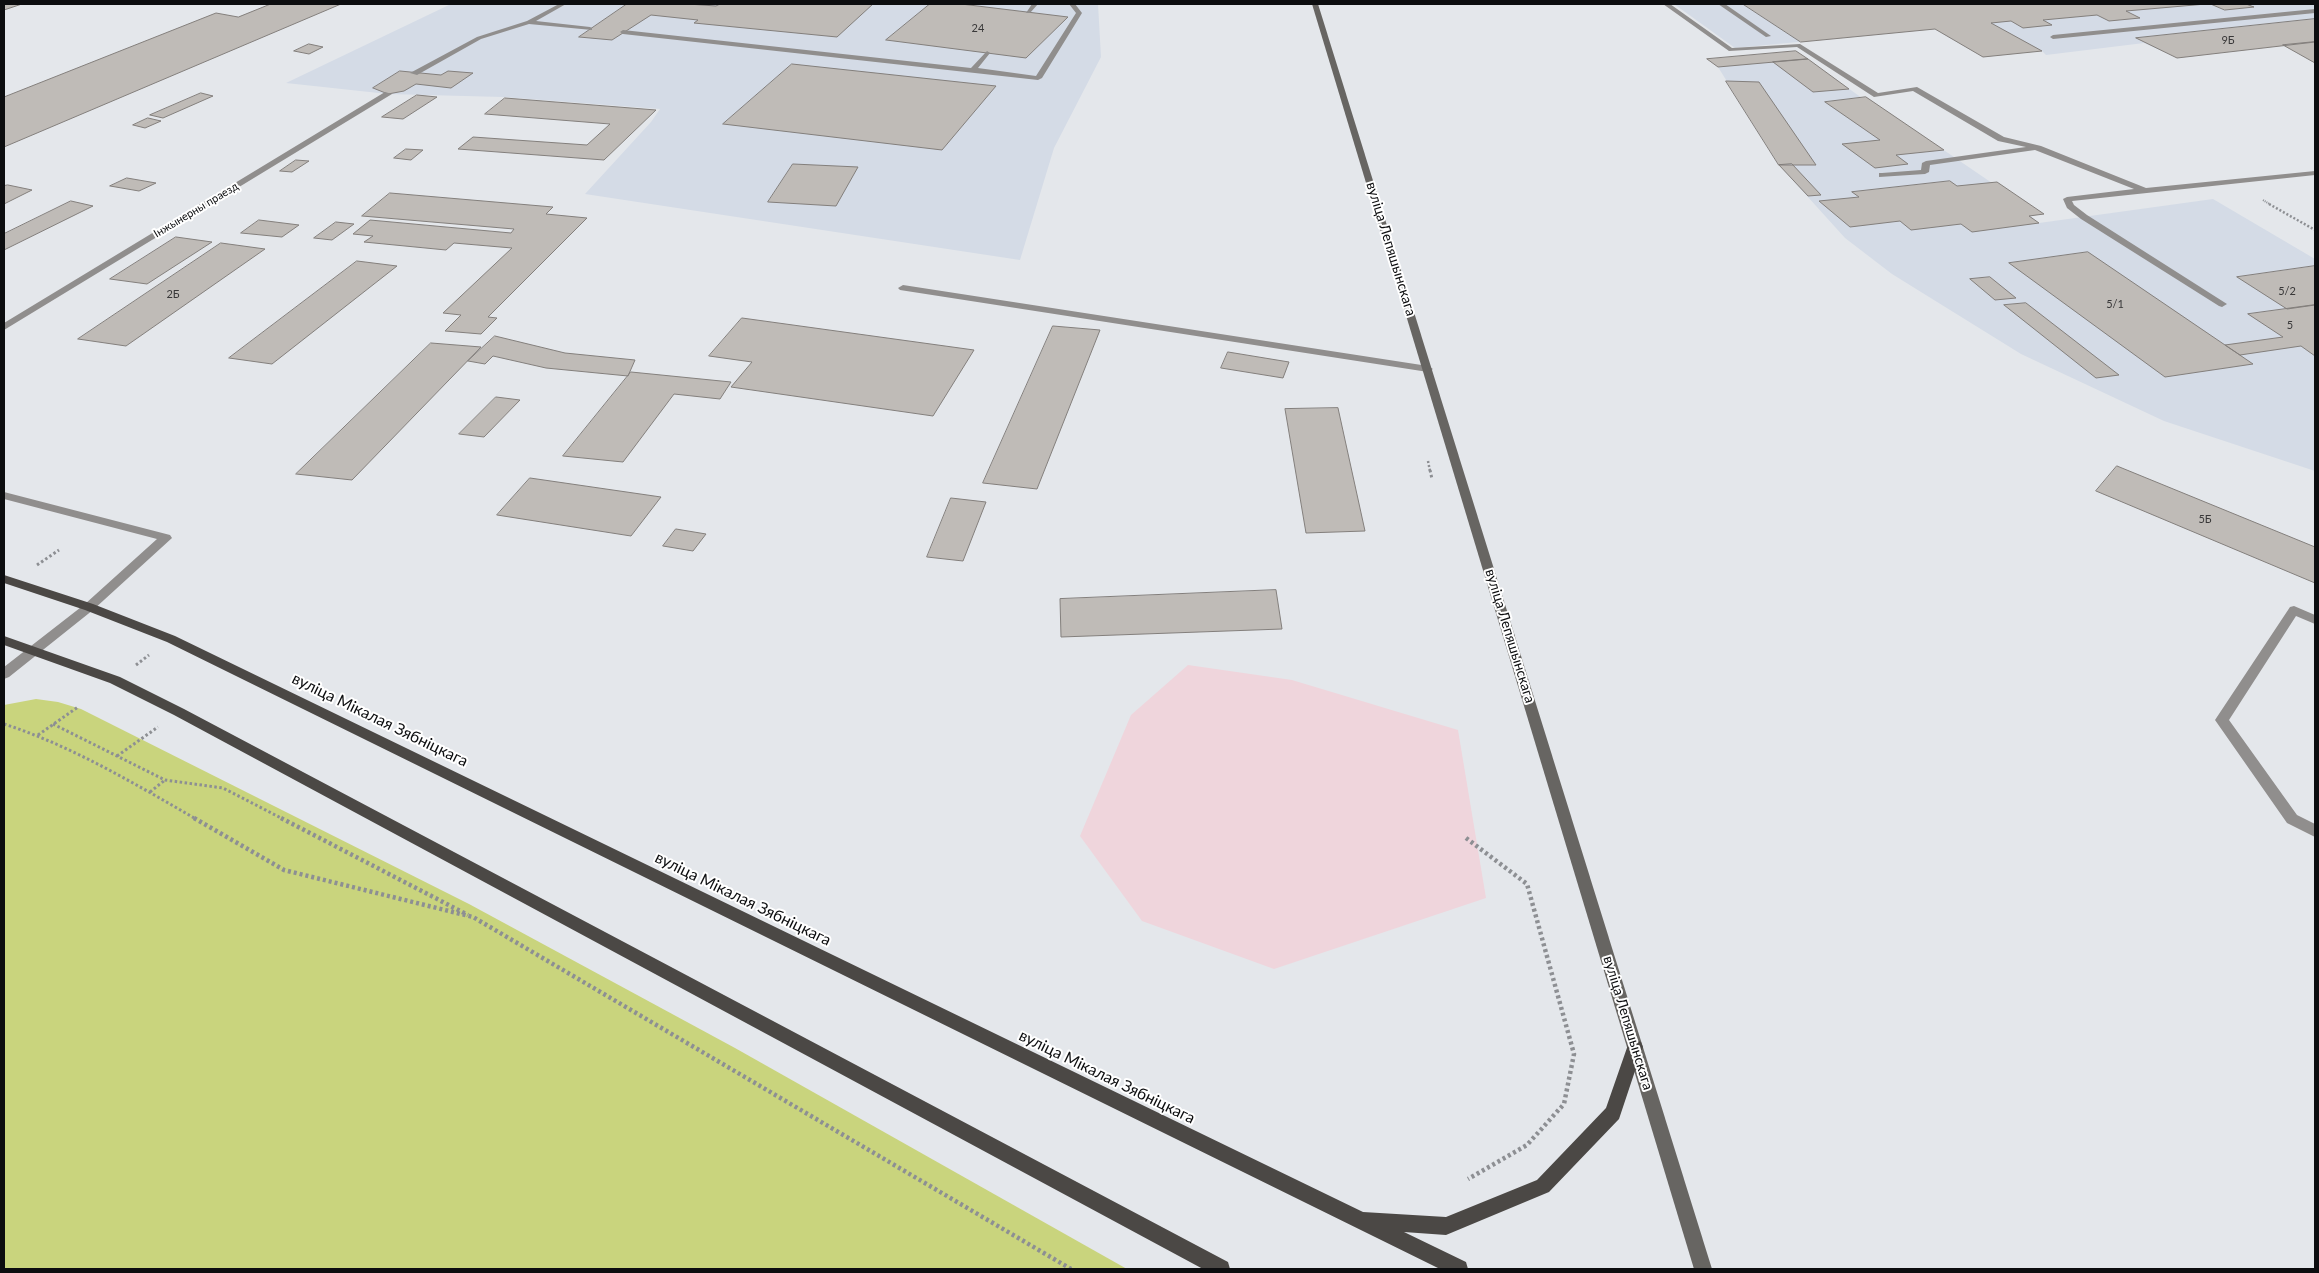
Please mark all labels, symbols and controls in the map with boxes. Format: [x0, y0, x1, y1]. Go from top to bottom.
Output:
house number: 24 [972, 21, 984, 35]
house number: 9Б [2221, 33, 2235, 47]
street label: Інжынерны праезд [151, 180, 241, 240]
street label: вуліца Лепяшынскага [1363, 180, 1419, 318]
house number: 5/2 [2278, 284, 2296, 298]
house number: 2Б [166, 287, 180, 301]
house number: 5/1 [2106, 297, 2124, 311]
house number: 5 [2287, 318, 2293, 332]
house number: 5Б [2198, 512, 2212, 526]
street label: вуліца Лепяшынскага [1482, 567, 1538, 705]
street label: вуліца Мікалая Зябніцкага [289, 669, 471, 771]
street label: вуліца Мікалая Зябніцкага [652, 848, 834, 950]
street label: вуліца Лепяшынскага [1600, 954, 1656, 1092]
street label: вуліца Мікалая Зябніцкага [1016, 1026, 1198, 1128]

